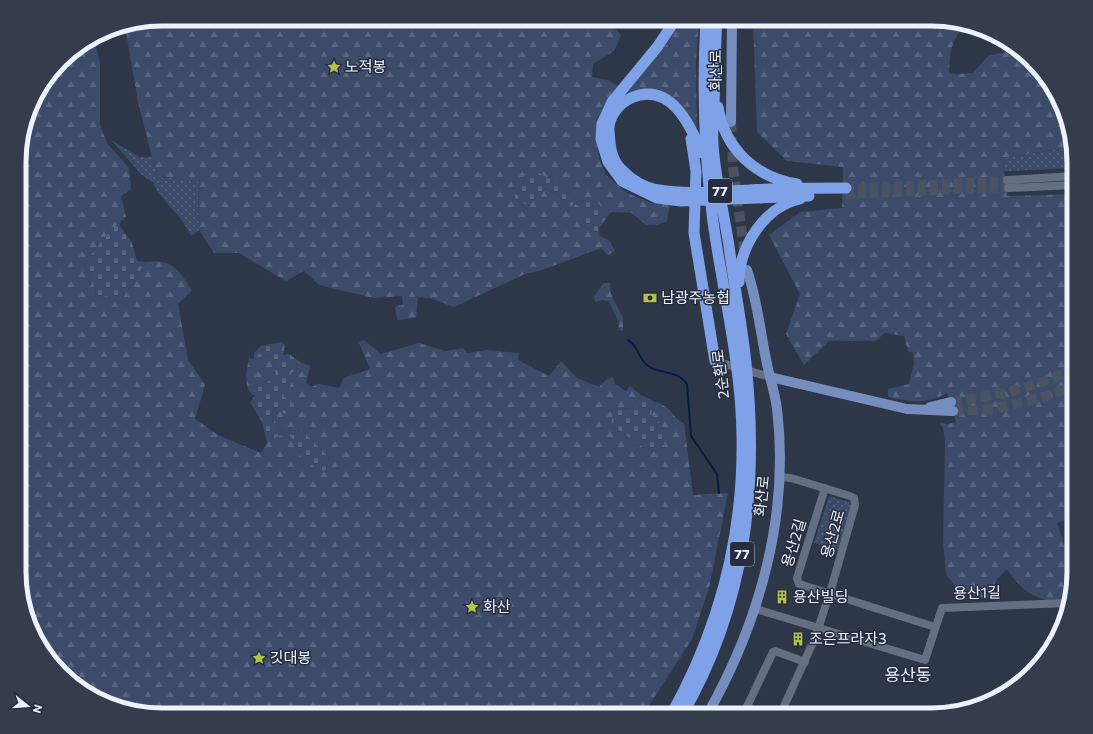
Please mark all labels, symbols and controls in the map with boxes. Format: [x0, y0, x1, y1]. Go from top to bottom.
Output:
street label: 화산로 [706, 49, 724, 91]
place label: 노적봉 [345, 57, 386, 75]
place icon: 노적봉 [326, 59, 342, 75]
road number: 77 [708, 179, 732, 203]
place label: 남광주농협 [661, 288, 730, 306]
bank icon: 남광주농협 [642, 290, 658, 306]
street label: 2순환로 [708, 348, 732, 400]
street label: 화산로 [750, 474, 772, 517]
street label: 용산2로 [817, 507, 848, 560]
street label: 용산2길 [777, 516, 809, 569]
road number: 77 [730, 542, 754, 566]
street label: 용산1길 [953, 583, 1001, 601]
place label: 용산빌딩 [793, 587, 848, 605]
building icon: 용산빌딩 [774, 589, 790, 605]
place label: 화산 [483, 597, 511, 615]
place icon: 화산 [464, 599, 480, 615]
place label: 조은프라자3 [809, 629, 887, 647]
building icon: 조은프라자3 [790, 631, 806, 647]
place label: 깃대봉 [270, 648, 311, 666]
place icon: 깃대봉 [251, 650, 267, 666]
district label: 용산동 [885, 664, 931, 685]
north arrow [8, 686, 48, 726]
text: N [31, 703, 45, 715]

